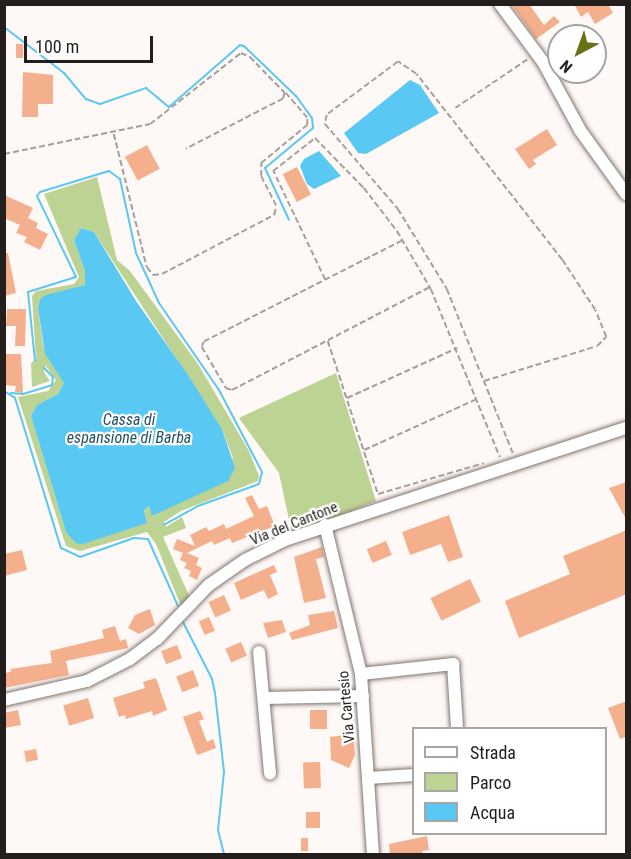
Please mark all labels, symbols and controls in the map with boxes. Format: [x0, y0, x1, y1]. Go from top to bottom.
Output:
scale bar [27, 24, 156, 62]
north arrow [547, 24, 607, 84]
text: 100 m [35, 36, 79, 57]
text: N [556, 56, 576, 77]
water label: Cassa di espansione di Barba [67, 410, 191, 448]
street label: Via del Cantone [248, 498, 340, 550]
street label: Via Cartesio [335, 670, 359, 744]
legend [412, 727, 607, 835]
text: Strada [470, 742, 516, 763]
text: Parco [470, 772, 511, 793]
text: Acqua [470, 802, 515, 823]

